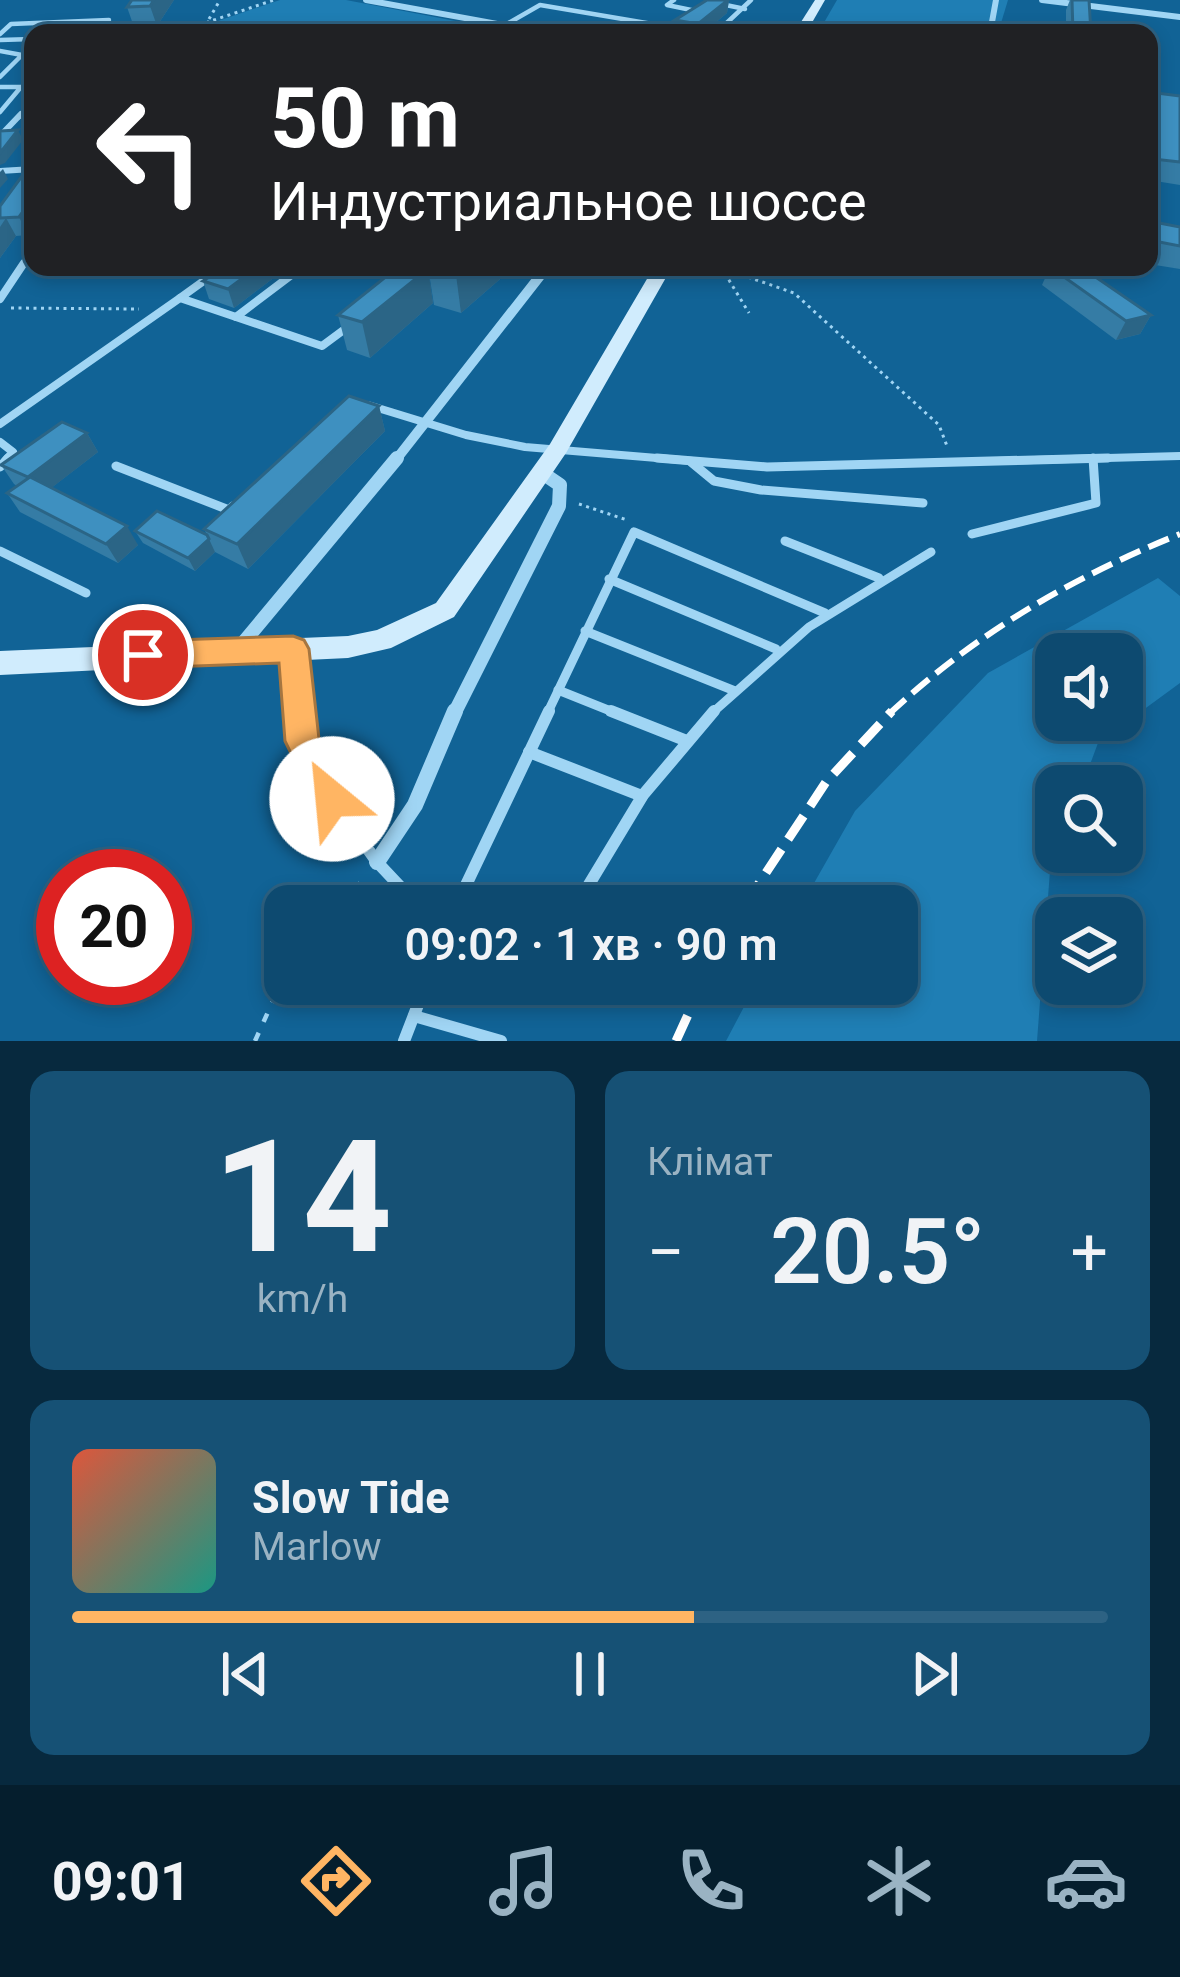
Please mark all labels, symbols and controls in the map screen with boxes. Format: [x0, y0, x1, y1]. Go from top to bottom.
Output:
text: 50 m [270, 69, 460, 168]
icon: left [72, 72, 228, 228]
text: Индустриальное шоссе [270, 170, 867, 233]
pin [92, 604, 194, 706]
icon: arrive [110, 622, 176, 688]
map controls [1035, 633, 1143, 1005]
button: sound [1035, 633, 1143, 741]
position arrow [269, 736, 395, 862]
button: search [1035, 765, 1143, 873]
speed limit sign: 20 [36, 849, 192, 1005]
button: layers [1035, 897, 1143, 1005]
text: 09:02 · 1 хв · 90 m [405, 918, 778, 971]
text: 14 [213, 1106, 392, 1289]
text: Клімат [647, 1139, 773, 1185]
text: 20.5° [770, 1200, 985, 1305]
text: − [647, 1214, 685, 1291]
text: + [1071, 1214, 1108, 1291]
text: km/h [257, 1276, 348, 1322]
text: Slow Tide [252, 1471, 450, 1524]
text: Marlow [252, 1524, 382, 1570]
icon: previous [212, 1641, 278, 1707]
icon: pause [557, 1641, 623, 1707]
icon: next [902, 1641, 968, 1707]
icon: directions [294, 1839, 378, 1923]
icon: music [482, 1839, 566, 1923]
icon: phone [669, 1839, 753, 1923]
icon: climate [857, 1839, 941, 1923]
icon: car [1044, 1839, 1128, 1923]
text: 09:01 [52, 1850, 191, 1913]

